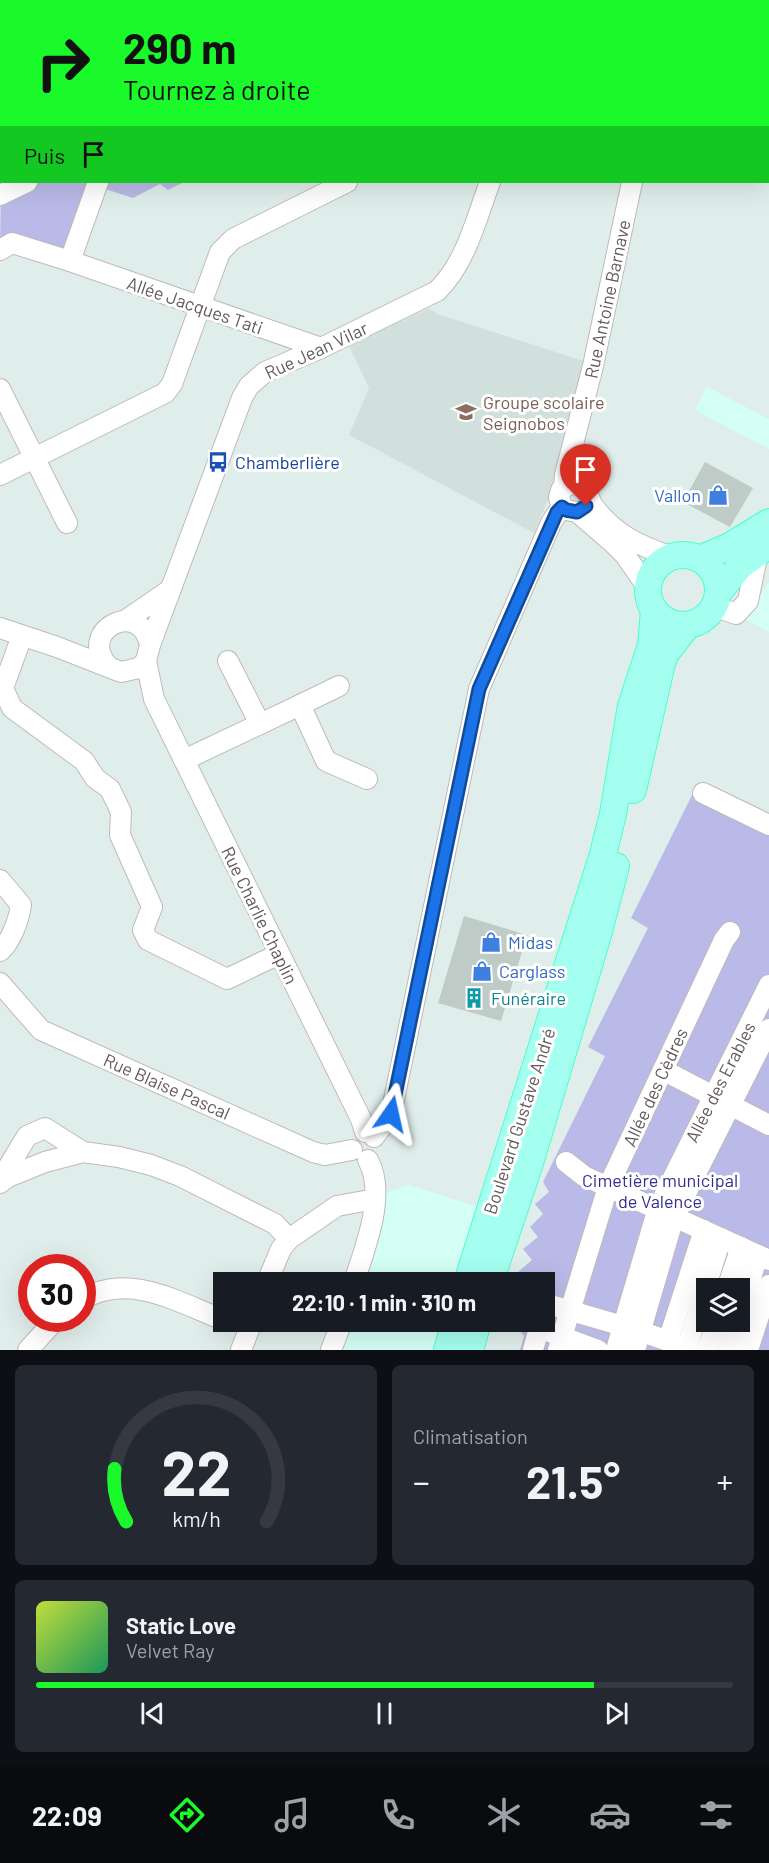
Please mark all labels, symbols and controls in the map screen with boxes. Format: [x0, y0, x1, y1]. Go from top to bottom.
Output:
text: 290 m [123, 22, 236, 72]
icon: right [24, 24, 102, 102]
text: Tournez à droite [123, 73, 311, 105]
icon: arrive [77, 138, 110, 171]
text: Puis [24, 142, 65, 168]
street label: Rue Antoine Barnave [579, 218, 635, 380]
street label: Allée Jacques Tati [124, 271, 266, 339]
street label: Rue Jean Vilar [261, 316, 371, 383]
place label: Groupe scolaire Seignobos [483, 391, 605, 434]
school or university icon: Groupe scolaire Seignobos [454, 400, 478, 424]
pin [560, 444, 611, 506]
bus stop icon: Chamberlière [206, 450, 230, 474]
place label: Chamberlière [235, 451, 340, 473]
icon: arrive [569, 453, 602, 486]
shop icon: Vallon [706, 483, 730, 507]
place label: Vallon [654, 484, 701, 506]
street label: Rue Charlie Chaplin [217, 843, 303, 987]
shop icon: Midas [479, 930, 503, 954]
place label: Midas [508, 931, 553, 953]
shop icon: Carglass [470, 959, 494, 983]
place label: Carglass [499, 960, 565, 982]
building icon: Funéraire [462, 986, 486, 1010]
place label: Funéraire [491, 987, 566, 1009]
street label: Allée des Erables [680, 1018, 760, 1146]
street label: Allée des Cèdres [618, 1024, 692, 1150]
street label: Boulevard Gustave André [478, 1025, 560, 1217]
street label: Rue Blaise Pascal [100, 1048, 234, 1124]
position arrow [359, 1082, 423, 1146]
park label: Cimetière municipal de Valence [582, 1169, 738, 1212]
speed limit sign: 30 [18, 1254, 96, 1332]
map controls [696, 1278, 750, 1332]
button: layers [696, 1278, 750, 1332]
text: 22:10 · 1 min · 310 m [292, 1289, 476, 1315]
text: Climatisation [413, 1424, 528, 1448]
text: 22 [161, 1434, 231, 1508]
text: 21.5° [526, 1454, 620, 1508]
text: − [413, 1461, 430, 1501]
text: + [717, 1461, 733, 1501]
text: km/h [172, 1506, 220, 1531]
text: Static Love [126, 1612, 236, 1638]
text: Velvet Ray [126, 1638, 215, 1662]
icon: previous [136, 1697, 169, 1730]
icon: pause [368, 1697, 401, 1730]
icon: next [600, 1697, 633, 1730]
icon: directions [166, 1794, 208, 1836]
icon: music [271, 1794, 313, 1836]
icon: phone [377, 1794, 419, 1836]
icon: climate [483, 1794, 525, 1836]
icon: car [589, 1794, 631, 1836]
icon: filters [695, 1794, 737, 1836]
text: 22:09 [32, 1799, 102, 1831]

